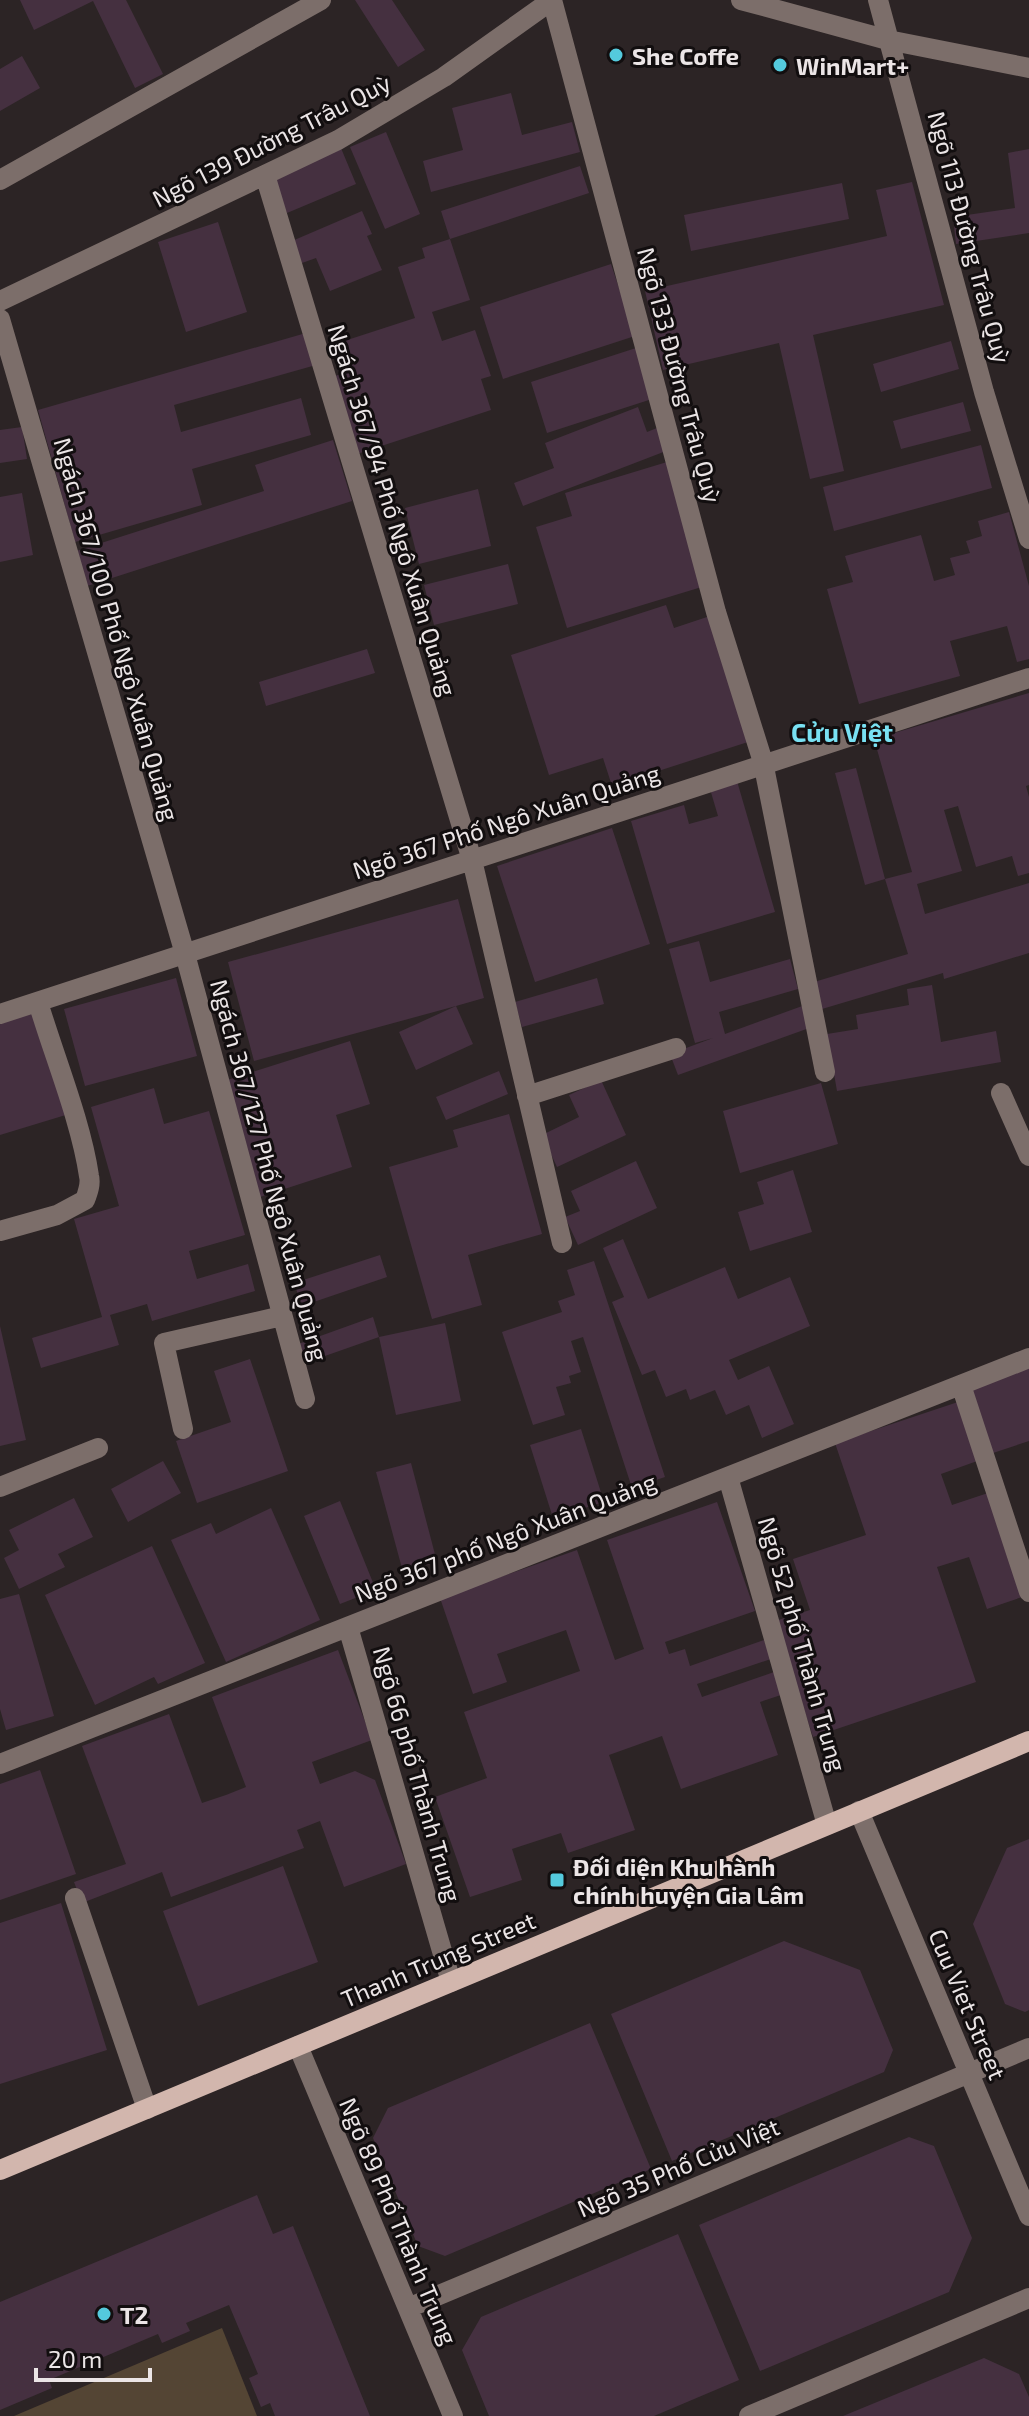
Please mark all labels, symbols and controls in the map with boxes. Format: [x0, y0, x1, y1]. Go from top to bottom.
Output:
place label: She Coffe [632, 41, 739, 70]
marker: She Coffe [607, 46, 625, 64]
place label: WinMart+ [796, 51, 909, 80]
marker: WinMart+ [771, 56, 789, 74]
street label: Ngõ 139 Đường Trâu Quỳ [147, 67, 395, 213]
street label: Ngõ 113 Đường Trâu Quỳ [922, 108, 1018, 366]
street label: Ngõ 133 Đường Trâu Quỳ [632, 244, 728, 506]
street label: Ngách 367/94 Phố Ngô Xuân Quảng [323, 321, 463, 699]
street label: Ngách 367/100 Phố Ngô Xuân Quảng [48, 434, 186, 824]
district label: Cửu Việt [791, 716, 893, 747]
street label: Ngõ 367 Phố Ngô Xuân Quảng [349, 758, 663, 884]
street label: Ngách 367/127 Phố Ngô Xuân Quảng [205, 976, 335, 1364]
street label: Ngõ 367 phố Ngô Xuân Quảng [350, 1466, 660, 1608]
street label: Ngõ 52 phố Thành Trung [753, 1513, 853, 1775]
street label: Ngõ 66 phố Thành Trung [368, 1643, 468, 1905]
place label: Đối diện Khu hành chính huyện Gia Lâm [573, 1852, 804, 1909]
marker: Đối diện Khu hành chính huyện Gia Lâm [548, 1871, 566, 1889]
street label: Thanh Trung Street [337, 1905, 539, 2013]
street label: Cuu Viet Street [923, 1924, 1013, 2084]
street label: Ngõ 89 Phố Thành Trung [334, 2093, 464, 2349]
street label: Ngõ 35 Phố Cửu Việt [573, 2111, 783, 2223]
place label: T2 [120, 2300, 148, 2329]
marker: T2 [95, 2305, 113, 2323]
scale bar [36, 2332, 150, 2382]
text: 20 m [48, 2344, 102, 2373]

